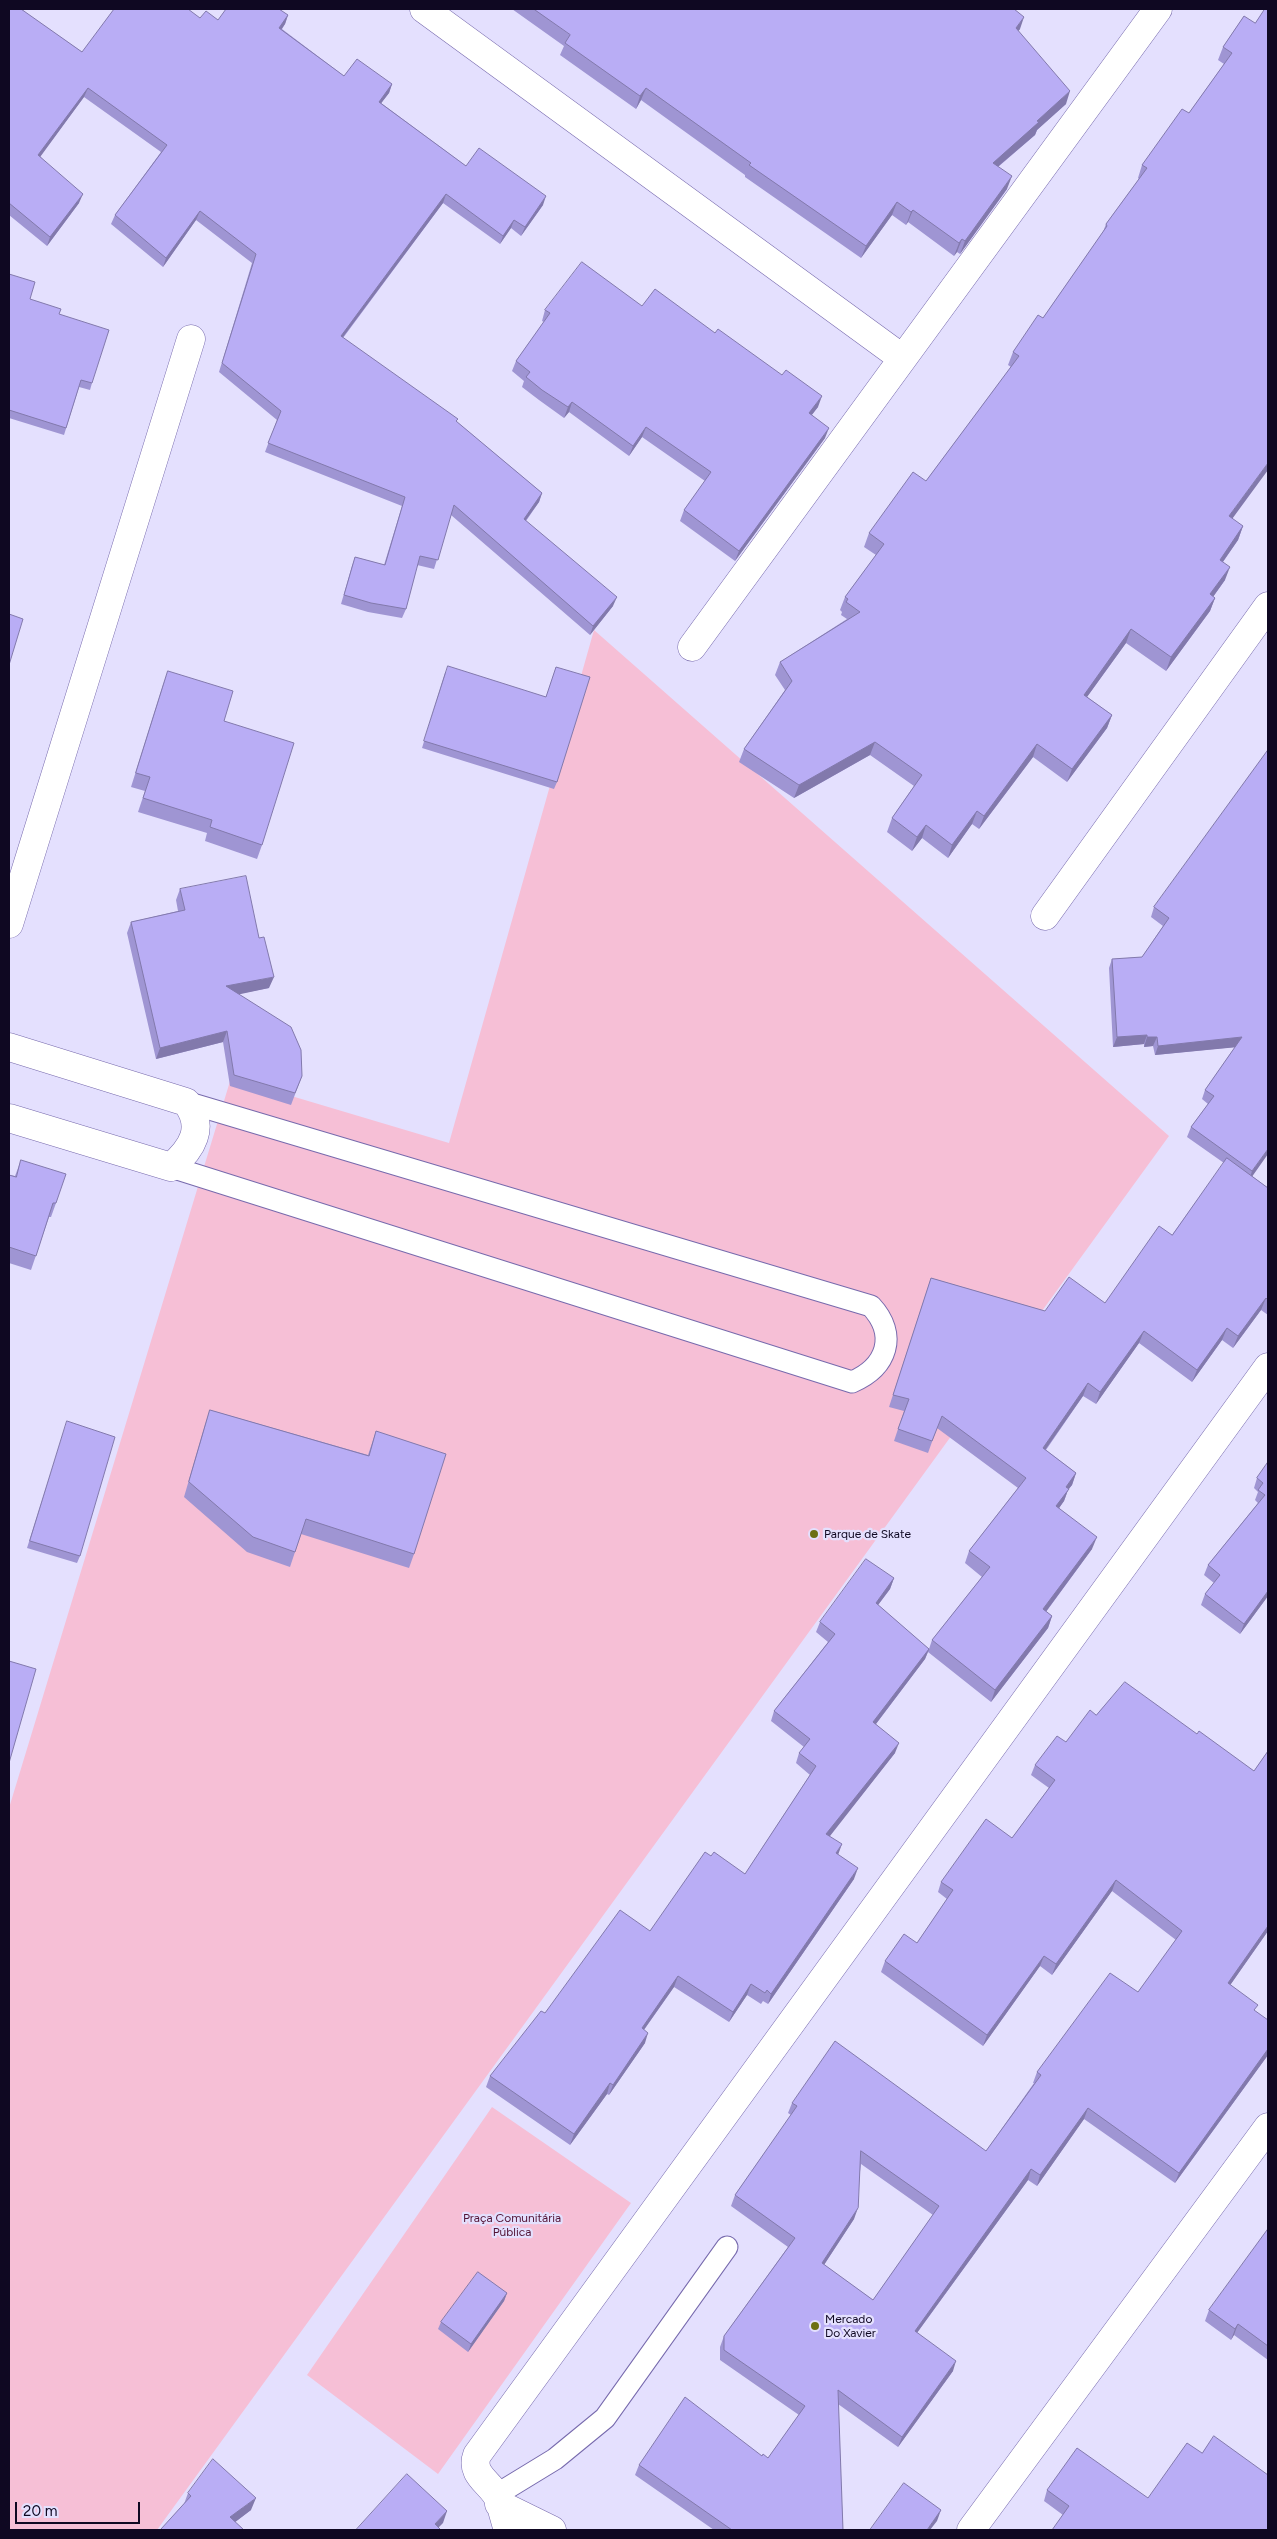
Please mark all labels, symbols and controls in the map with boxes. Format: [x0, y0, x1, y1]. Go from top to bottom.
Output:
place label: Parque de Skate [824, 1527, 911, 1541]
marker: Parque de Skate [808, 1528, 820, 1540]
park label: Praça Comunitária Pública [463, 2211, 561, 2239]
place label: Mercado Do Xavier [825, 2312, 876, 2340]
marker: Mercado Do Xavier [809, 2320, 821, 2332]
scale bar [18, 2492, 142, 2524]
text: 20 m [23, 2502, 57, 2520]

